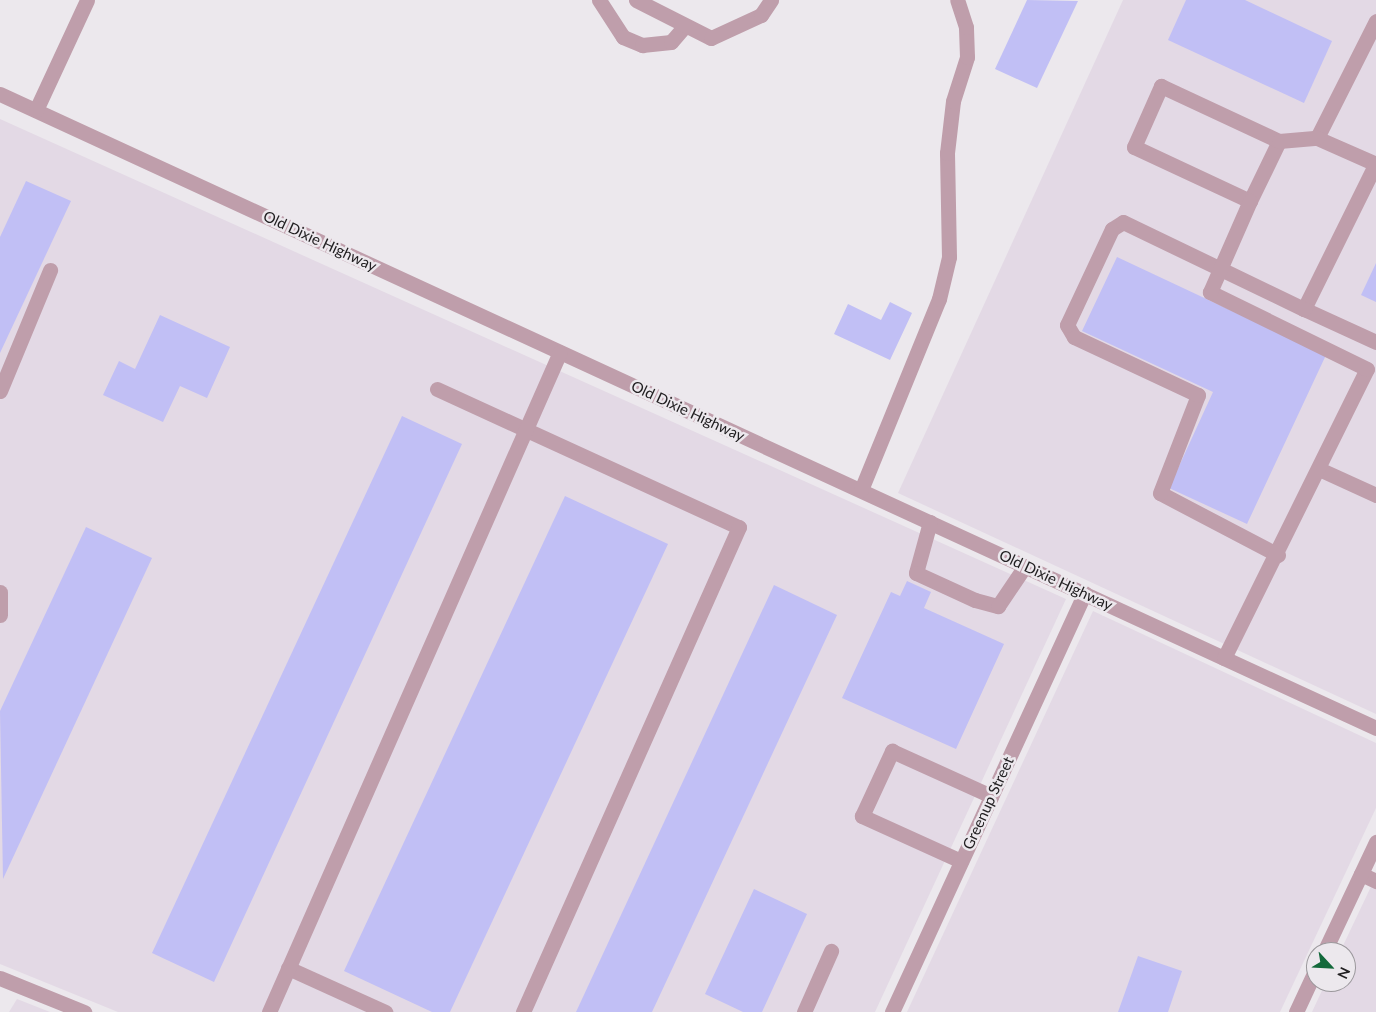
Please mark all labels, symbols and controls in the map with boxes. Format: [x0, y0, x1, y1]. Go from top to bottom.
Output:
street label: Old Dixie Highway [260, 207, 380, 275]
street label: Old Dixie Highway [628, 377, 748, 445]
street label: Old Dixie Highway [996, 546, 1116, 614]
street label: Greenup Street [959, 754, 1017, 852]
north arrow [1306, 942, 1356, 992]
text: N [1334, 965, 1354, 982]

